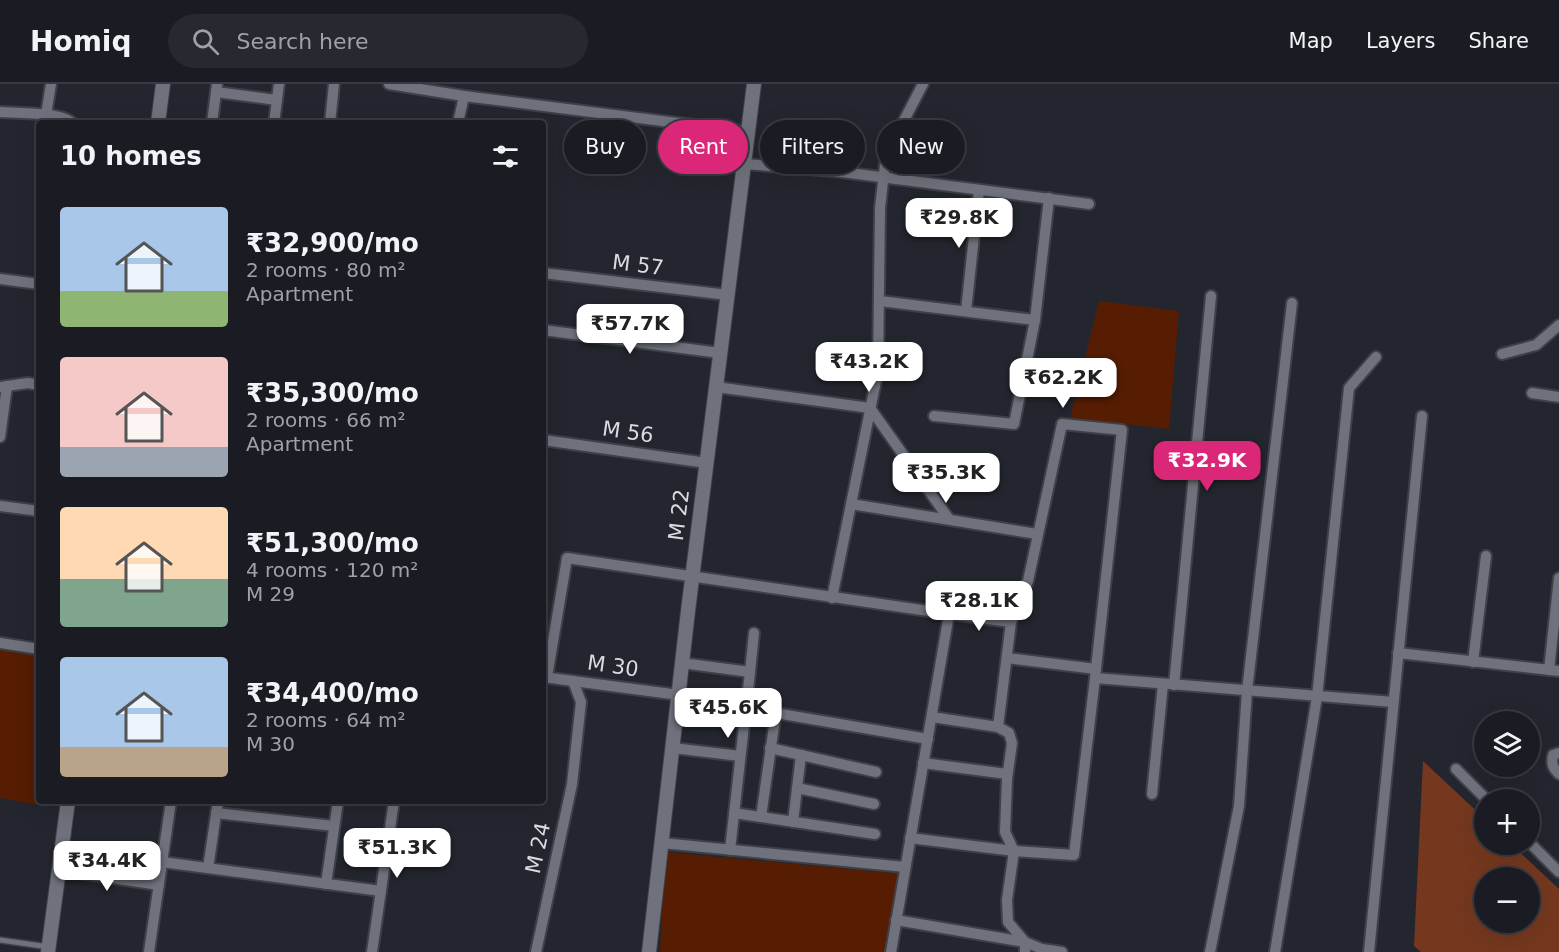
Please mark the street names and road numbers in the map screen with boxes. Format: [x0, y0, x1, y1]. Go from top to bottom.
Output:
street label: M 57 [611, 250, 665, 280]
street label: M 56 [601, 417, 655, 447]
street label: M 22 [664, 488, 694, 542]
street label: M 30 [586, 651, 640, 681]
street label: M 24 [521, 820, 555, 876]

